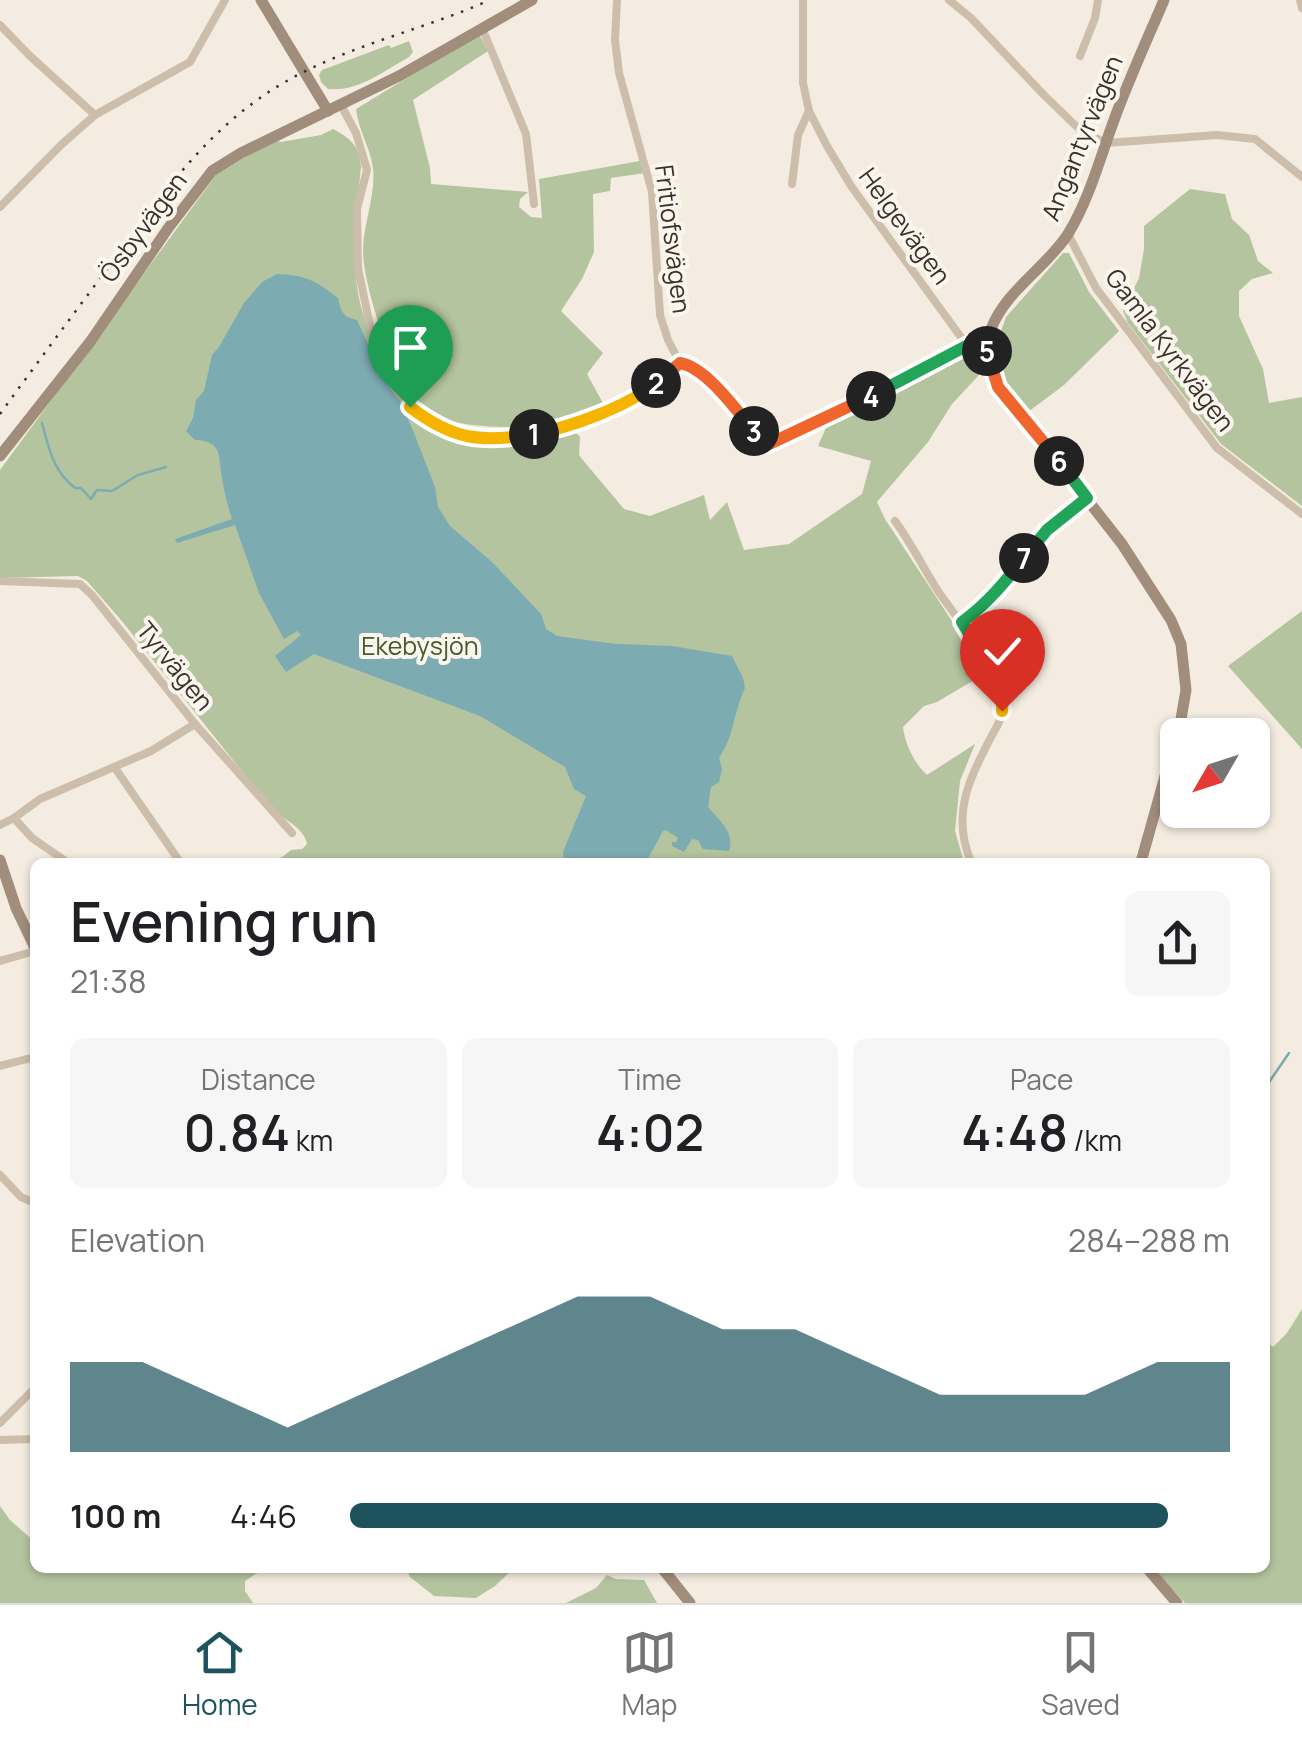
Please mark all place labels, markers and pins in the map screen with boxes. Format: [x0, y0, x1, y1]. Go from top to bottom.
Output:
pin [368, 305, 453, 408]
pin: 5 [962, 326, 1012, 376]
pin: 2 [631, 358, 681, 408]
pin: 4 [846, 371, 896, 421]
pin: 3 [729, 406, 779, 456]
pin: 1 [509, 409, 559, 459]
pin: 6 [1034, 436, 1084, 486]
pin: 7 [999, 533, 1049, 583]
pin [960, 609, 1045, 712]

